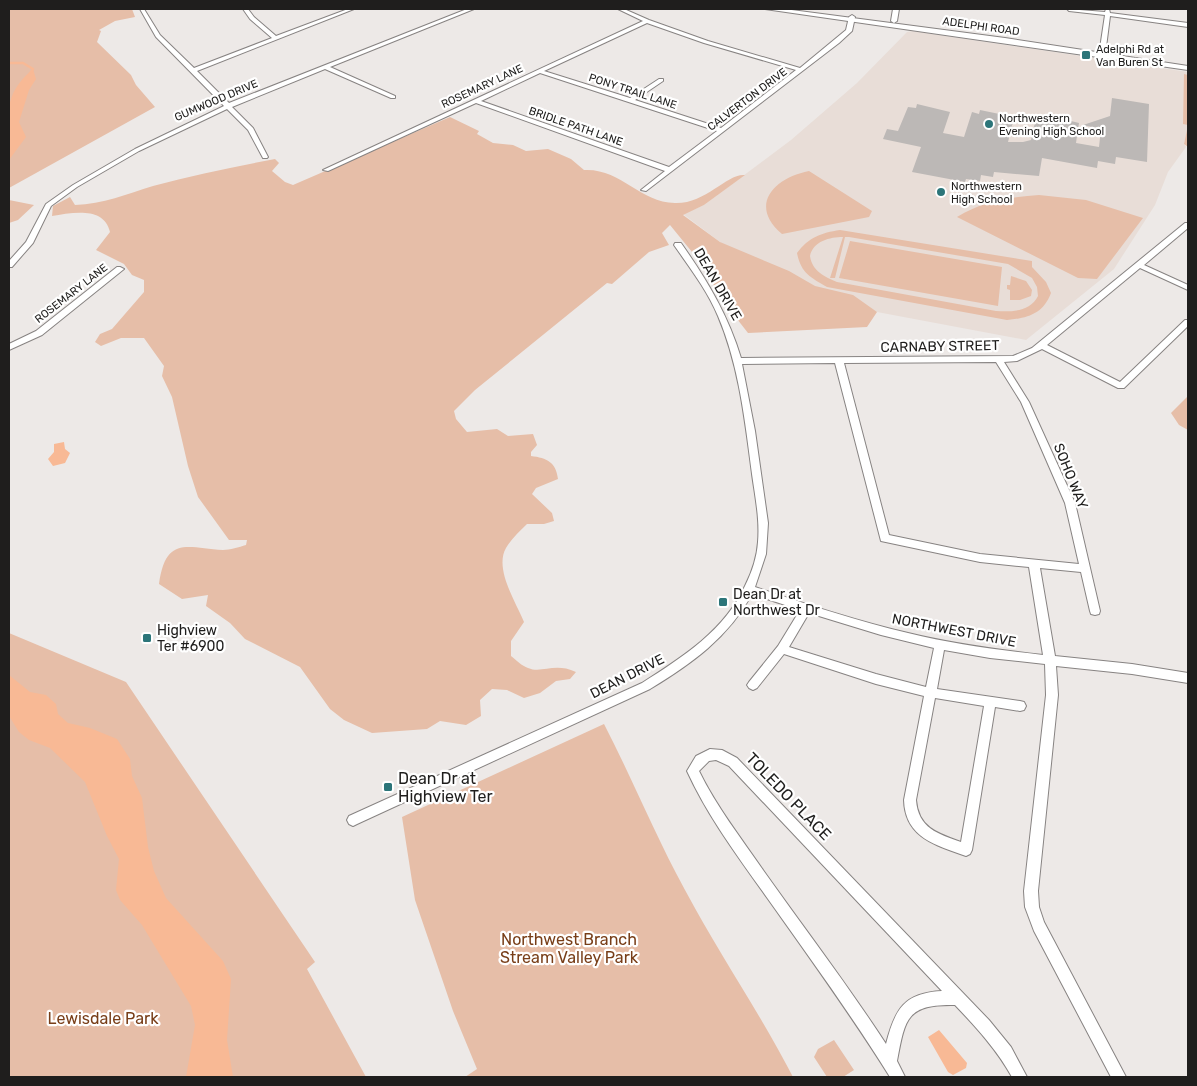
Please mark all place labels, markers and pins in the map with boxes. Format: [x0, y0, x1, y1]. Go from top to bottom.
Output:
place label: Adelphi Rd at Van Buren St [1096, 43, 1165, 69]
marker: Adelphi Rd at Van Buren St [1080, 49, 1092, 61]
place label: Northwestern Evening High School [999, 112, 1104, 138]
marker: Northwestern Evening High School [983, 118, 995, 130]
place label: Northwestern High School [951, 180, 1022, 206]
marker: Northwestern High School [935, 186, 947, 198]
place label: Dean Dr at Northwest Dr [733, 586, 821, 619]
marker: Dean Dr at Northwest Dr [717, 596, 729, 608]
place label: Highview Ter #6900 [157, 622, 224, 655]
marker: Highview Ter #6900 [141, 632, 153, 644]
place label: Dean Dr at Highview Ter [398, 769, 493, 806]
marker: Dean Dr at Highview Ter [382, 781, 394, 793]

